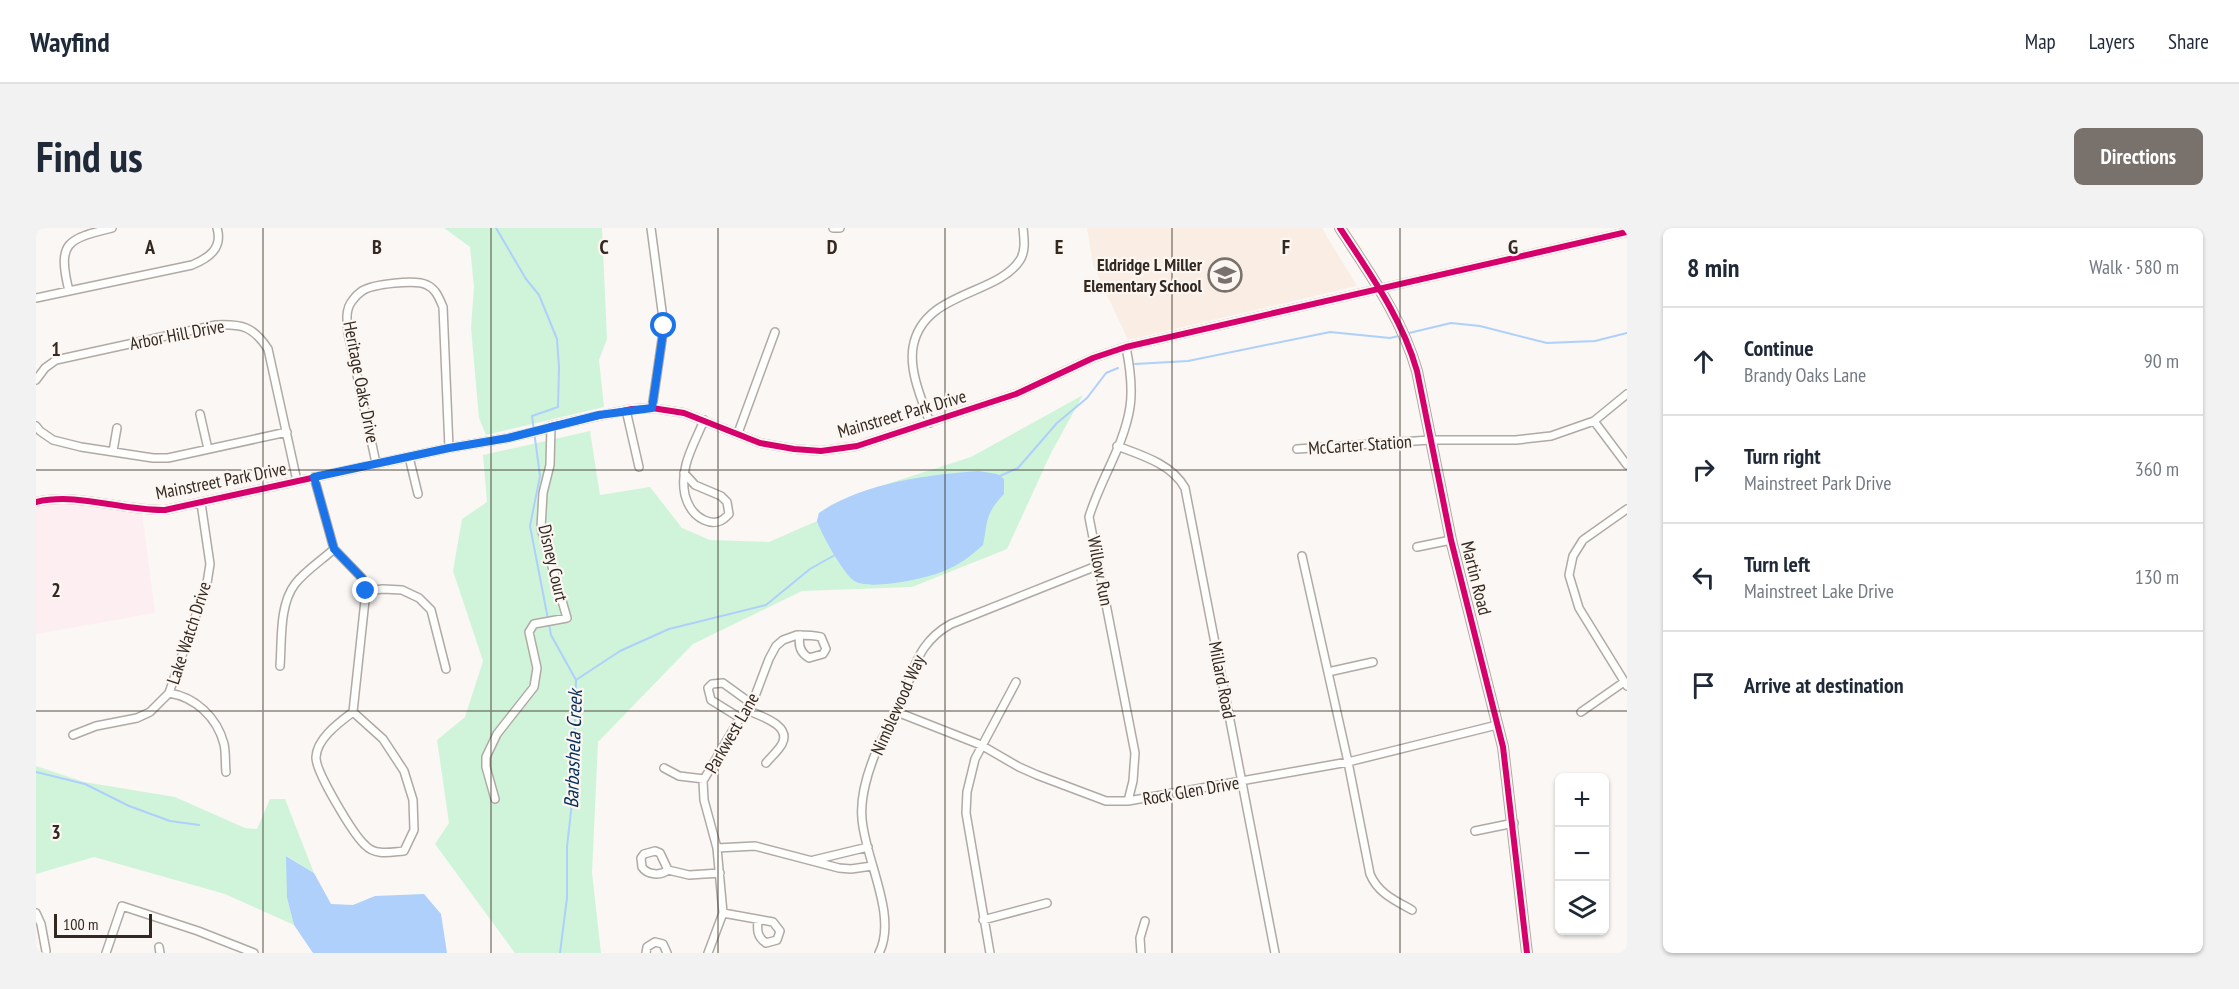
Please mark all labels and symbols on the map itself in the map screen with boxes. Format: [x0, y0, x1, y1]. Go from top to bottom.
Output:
text: A [144, 234, 156, 260]
text: B [372, 234, 382, 260]
text: C [599, 234, 609, 260]
text: D [827, 234, 838, 260]
text: E [1055, 234, 1063, 260]
text: F [1282, 234, 1290, 260]
text: G [1508, 234, 1518, 260]
place label: Eldridge L Miller Elementary School [1083, 253, 1203, 297]
school or university icon: Eldridge L Miller Elementary School [1207, 257, 1243, 293]
route start [650, 312, 676, 338]
street label: Arbor Hill Drive [127, 314, 226, 355]
street label: Heritage Oaks Drive [338, 319, 385, 445]
text: 1 [51, 336, 61, 362]
street label: Mainstreet Park Drive [835, 384, 969, 443]
street label: McCarter Station [1307, 429, 1413, 460]
street label: Mainstreet Park Drive [154, 457, 288, 504]
street label: Disney Court [533, 522, 573, 604]
street label: Willow Run [1082, 534, 1119, 608]
street label: Martin Road [1456, 539, 1497, 617]
text: 2 [51, 577, 61, 603]
route end [352, 577, 378, 603]
street label: Lake Watch Drive [161, 579, 216, 687]
street label: Millard Road [1204, 639, 1241, 720]
street label: Nimblewood Way [865, 651, 930, 759]
water label: Barbashela Creek [558, 687, 588, 809]
street label: Parkwest Lane [699, 688, 764, 777]
street label: Rock Glen Drive [1141, 771, 1241, 810]
text: 3 [51, 819, 61, 845]
scale bar [54, 911, 152, 938]

